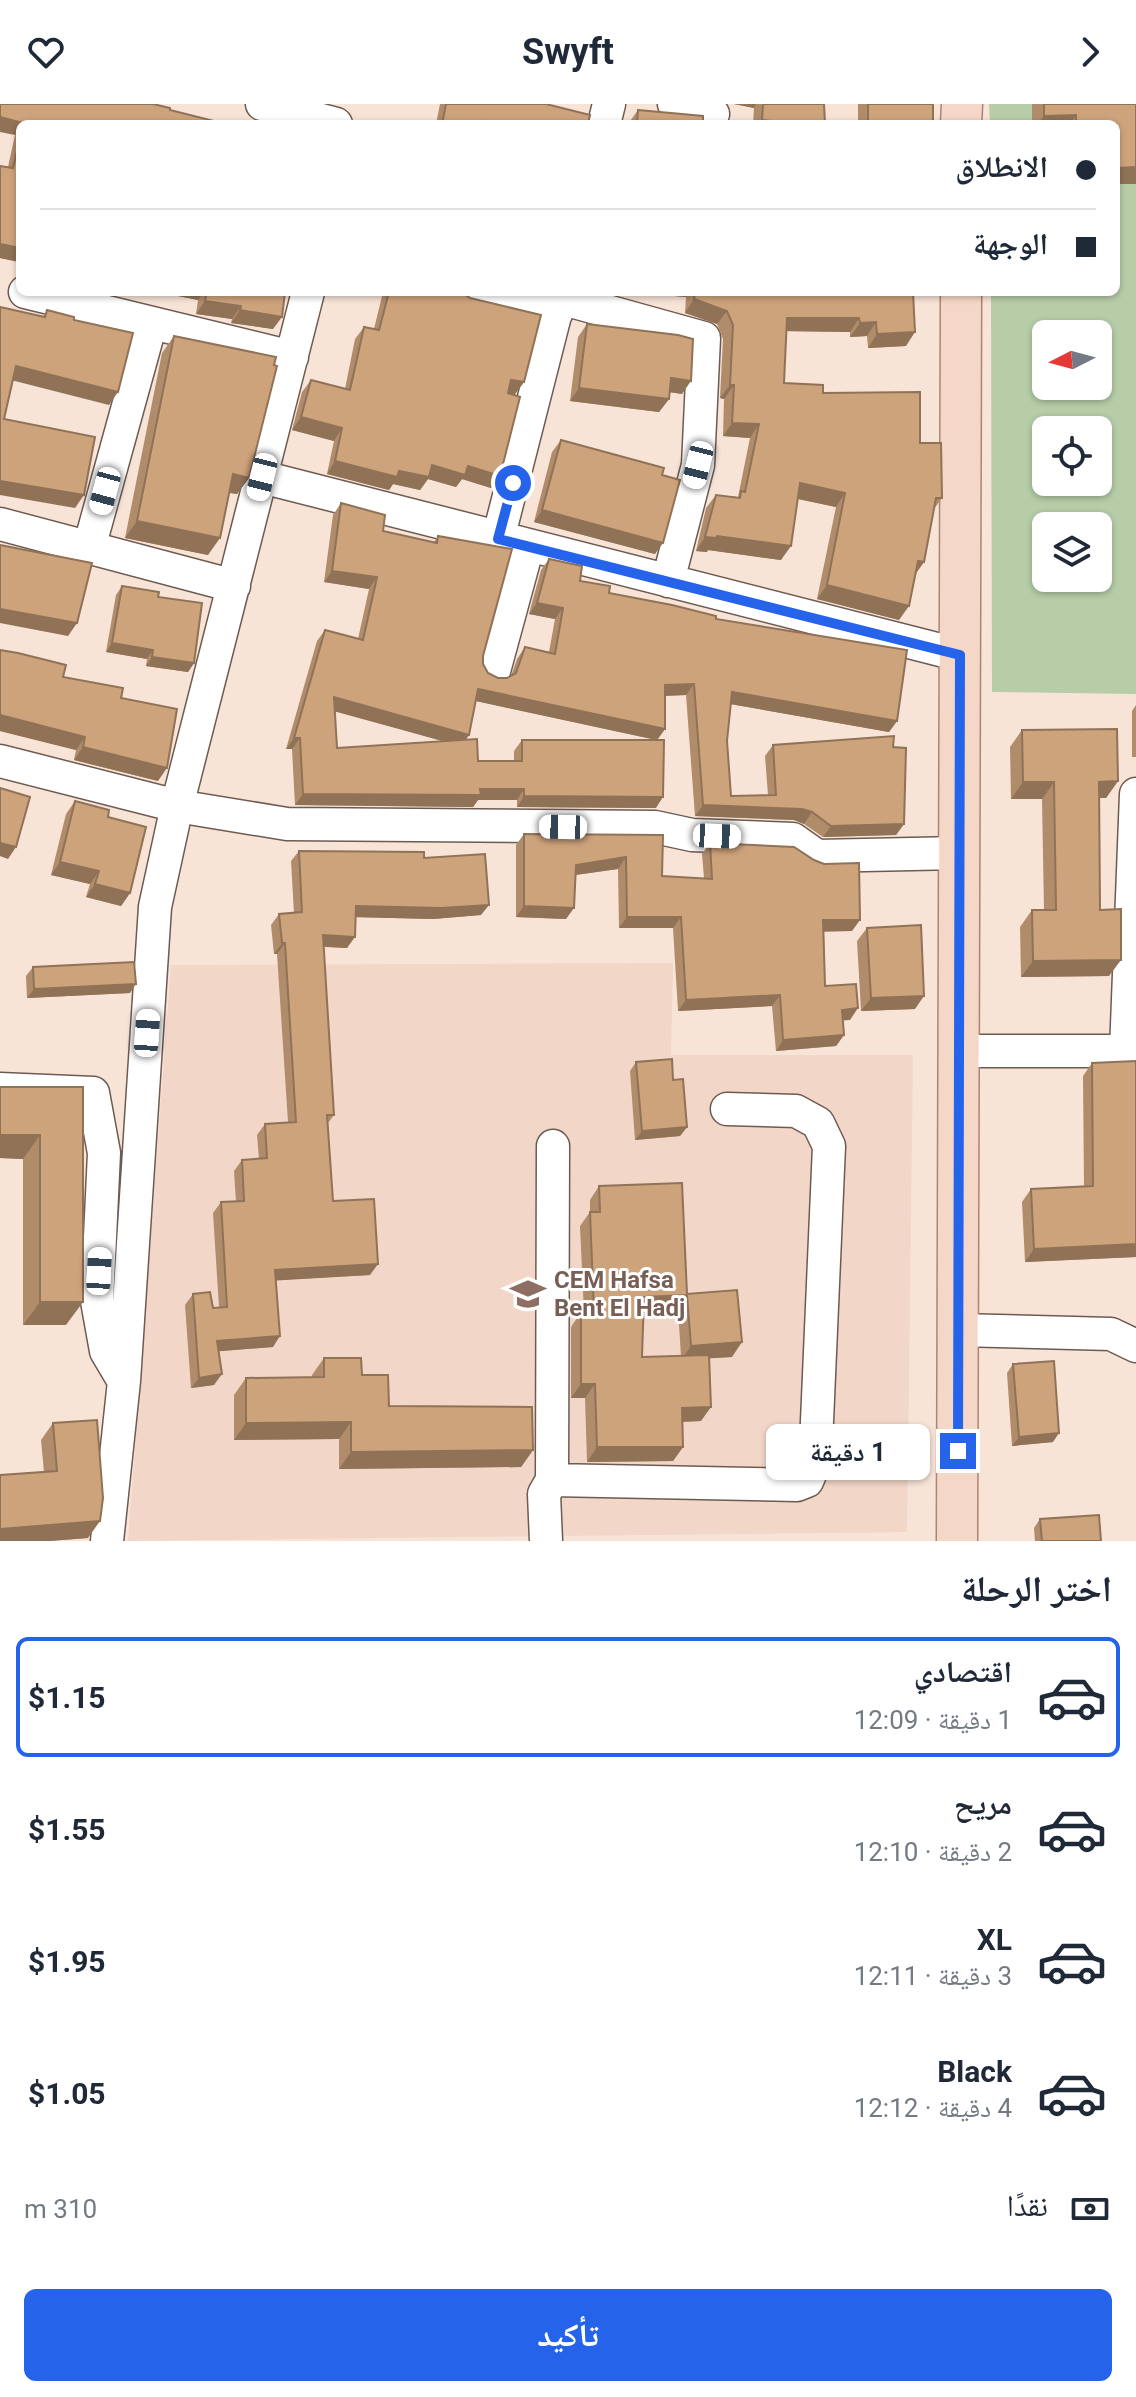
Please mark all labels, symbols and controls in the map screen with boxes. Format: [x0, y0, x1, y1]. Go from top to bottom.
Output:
icon: heart [24, 30, 68, 74]
icon: forward [1068, 30, 1112, 74]
text: Swyft [522, 31, 614, 73]
text: الانطلاق [955, 149, 1048, 184]
text: الوجهة [973, 226, 1048, 261]
north arrow [1032, 320, 1112, 400]
map controls [1032, 320, 1112, 592]
button: locate [1032, 416, 1112, 496]
car [681, 439, 715, 491]
car [245, 451, 279, 503]
car [87, 465, 123, 517]
route start [495, 465, 531, 501]
button: layers [1032, 512, 1112, 592]
car [539, 815, 587, 839]
car [693, 823, 741, 849]
car [133, 1008, 161, 1058]
car [86, 1246, 112, 1296]
place label: CEM Hafsa Bent El Hadj [554, 1266, 685, 1322]
school or university icon: CEM Hafsa Bent El Hadj [509, 1275, 547, 1313]
callout: 1 دقيقة [766, 1423, 930, 1479]
route end [940, 1433, 976, 1469]
text: 1 دقيقة [810, 1437, 886, 1467]
text: اختر الرحلة [961, 1568, 1112, 1610]
text: اقتصادي [914, 1654, 1012, 1689]
icon: car [1036, 1661, 1108, 1733]
text: $1.15 [28, 1680, 106, 1715]
text: 1 دقيقة · 12:09 [854, 1705, 1012, 1735]
text: مريح [954, 1786, 1012, 1821]
icon: car [1036, 1793, 1108, 1865]
text: $1.55 [28, 1812, 106, 1847]
text: 2 دقيقة · 12:10 [854, 1837, 1012, 1867]
text: XL [977, 1922, 1012, 1957]
icon: car [1036, 1925, 1108, 1997]
text: $1.95 [28, 1944, 106, 1979]
text: 3 دقيقة · 12:11 [854, 1961, 1012, 1991]
text: Black [937, 2054, 1012, 2089]
icon: car [1036, 2057, 1108, 2129]
text: $1.05 [28, 2076, 106, 2111]
text: 4 دقيقة · 12:12 [854, 2093, 1012, 2123]
icon: cash [1068, 2187, 1112, 2231]
text: نقدًا [1007, 2188, 1048, 2223]
text: 310 m [24, 2194, 97, 2224]
button: تأكيد [24, 2289, 1112, 2381]

